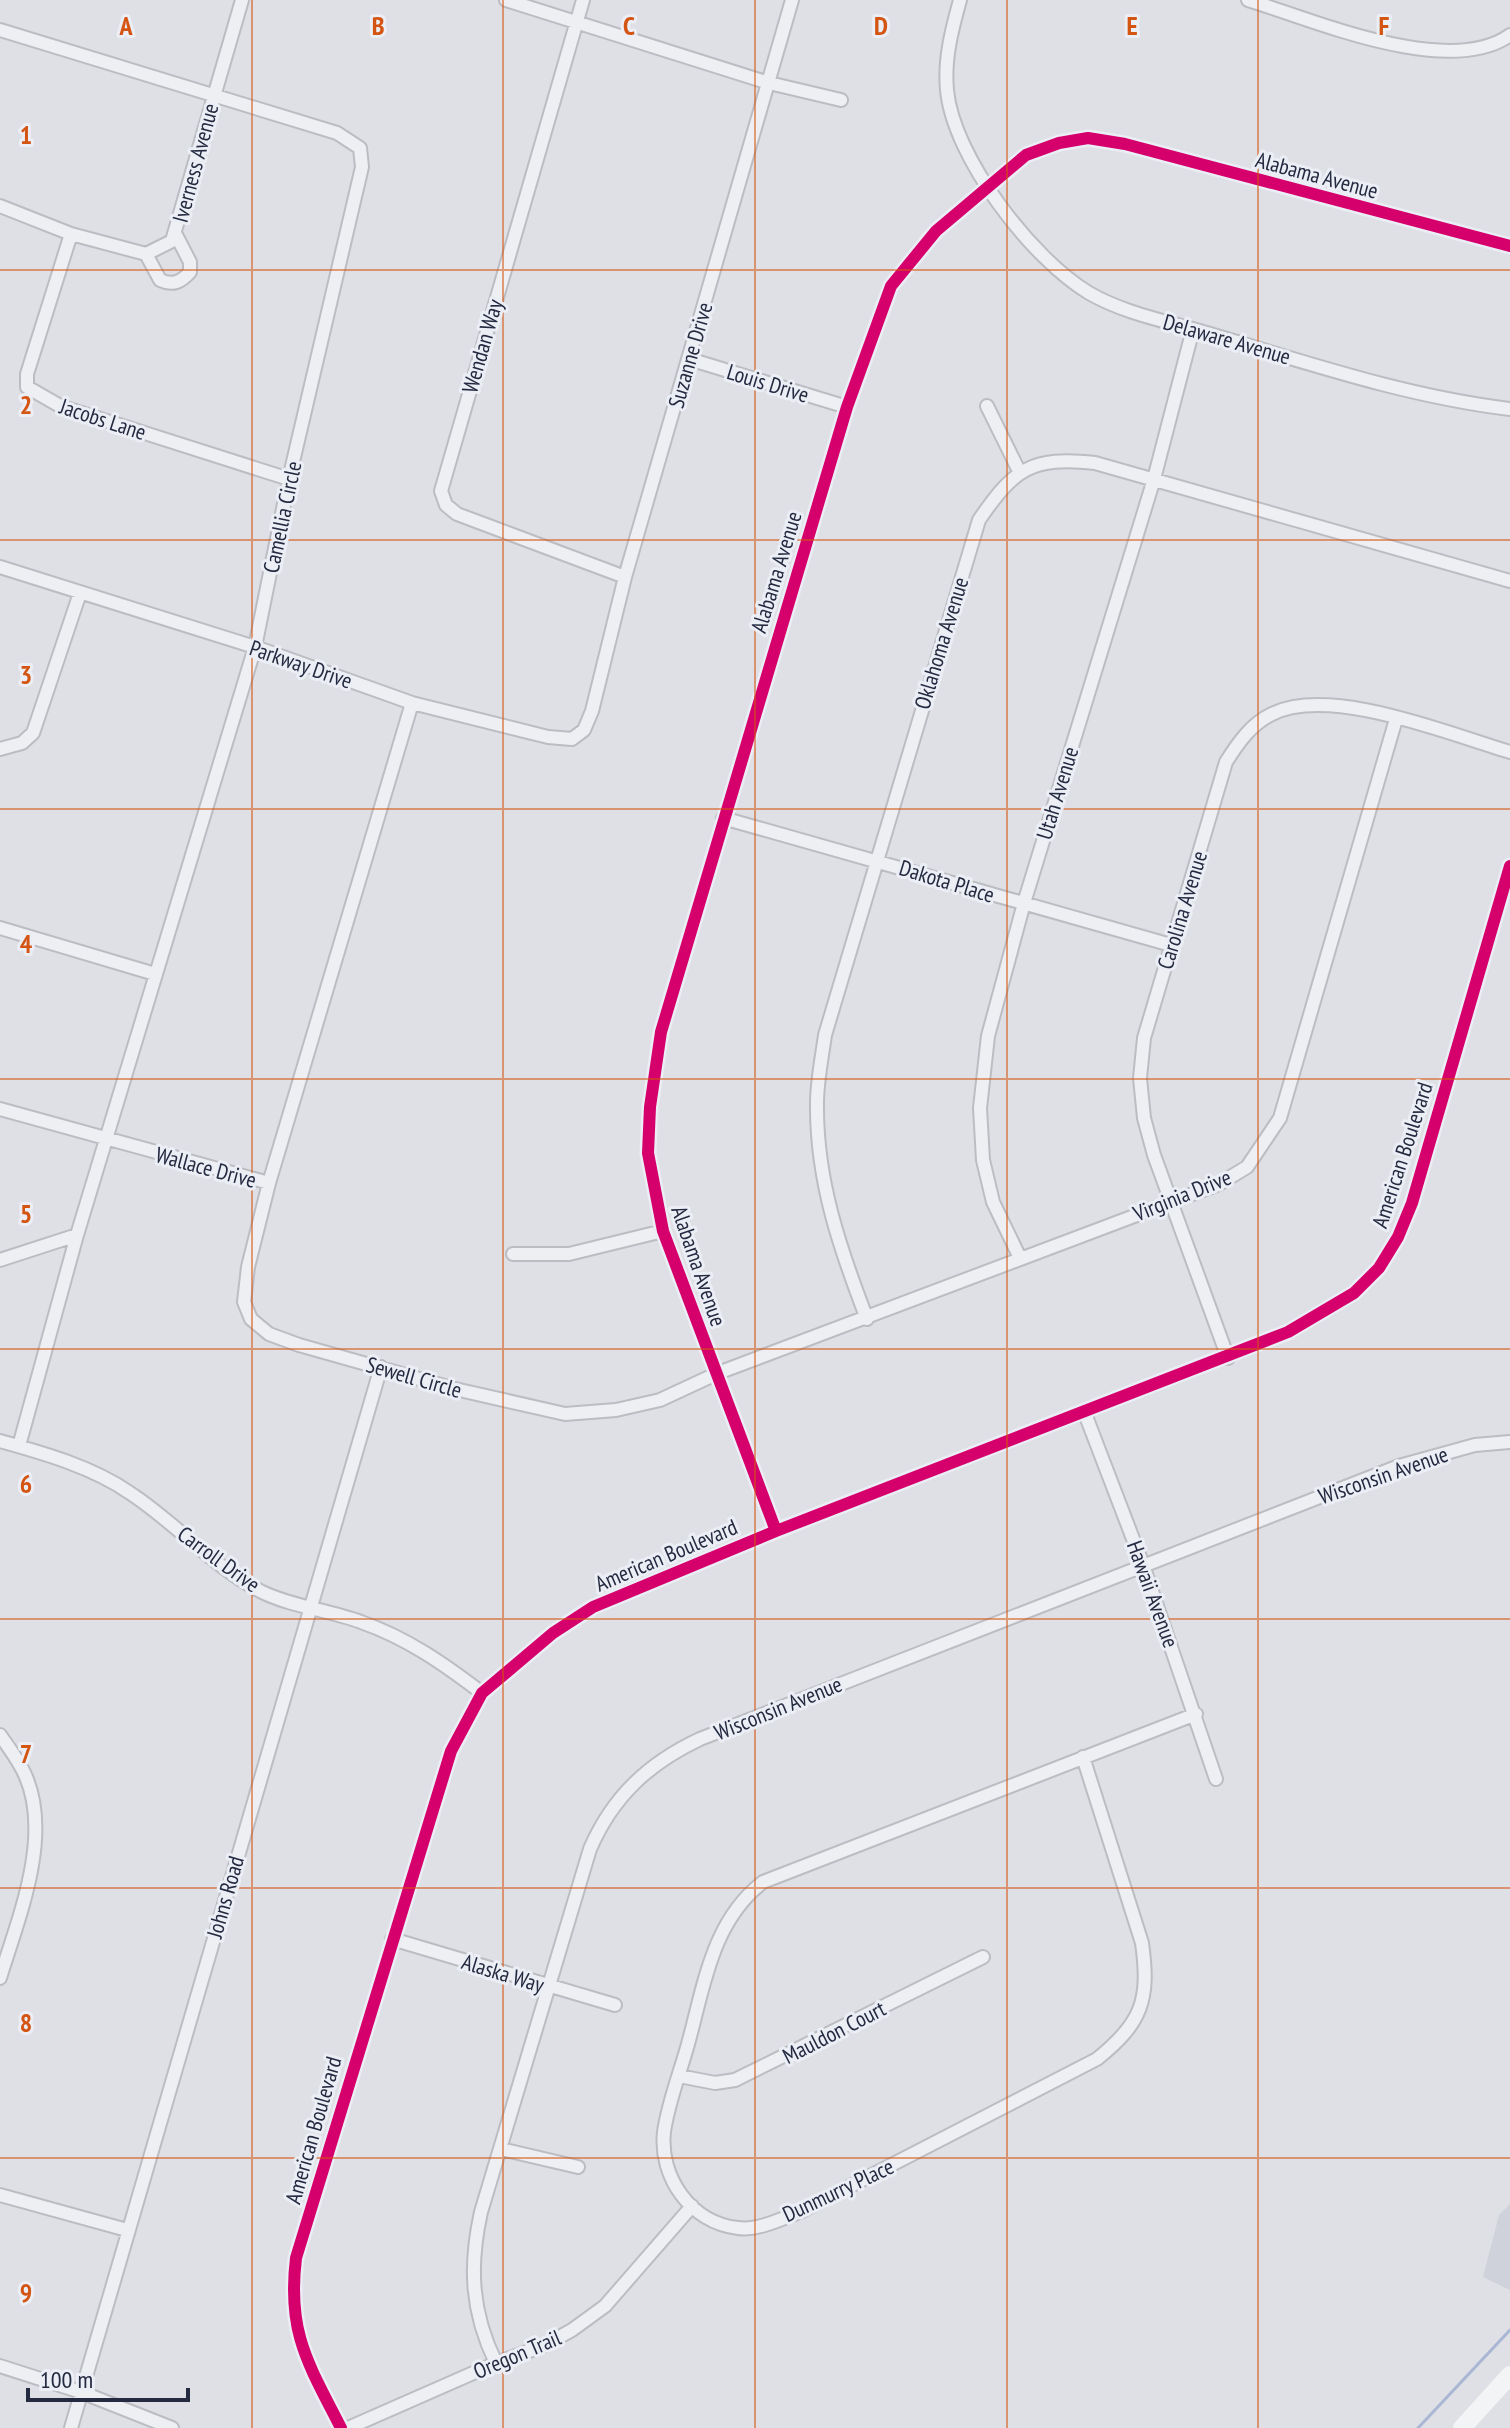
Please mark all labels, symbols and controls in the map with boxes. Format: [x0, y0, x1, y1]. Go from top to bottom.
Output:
text: A [118, 9, 133, 42]
text: B [372, 9, 385, 42]
text: C [623, 9, 635, 42]
text: D [874, 9, 888, 42]
text: E [1126, 9, 1138, 42]
text: F [1379, 9, 1390, 42]
street label: Iverness Avenue [166, 100, 224, 226]
text: 1 [20, 118, 32, 151]
street label: Alabama Avenue [1253, 145, 1381, 205]
street label: Wendan Way [455, 295, 509, 396]
street label: Suzanne Drive [662, 299, 718, 411]
street label: Delaware Avenue [1160, 307, 1294, 371]
street label: Louis Drive [724, 357, 812, 409]
text: 2 [20, 388, 32, 421]
street label: Jacobs Lane [55, 392, 150, 446]
street label: Camellia Circle [257, 459, 307, 575]
street label: Alabama Avenue [744, 508, 808, 636]
street label: Oklahoma Avenue [908, 574, 974, 712]
street label: Parkway Drive [246, 633, 356, 695]
text: 3 [20, 658, 32, 691]
street label: Utah Avenue [1030, 743, 1084, 843]
street label: Carolina Avenue [1151, 847, 1213, 973]
street label: Dakota Place [896, 853, 998, 909]
text: 4 [20, 927, 33, 960]
street label: American Boulevard [1365, 1079, 1439, 1231]
street label: Wallace Drive [153, 1140, 259, 1194]
street label: Virginia Drive [1128, 1163, 1235, 1228]
text: 5 [20, 1197, 32, 1230]
street label: Alabama Avenue [665, 1202, 733, 1330]
street label: Sewell Circle [363, 1350, 465, 1404]
street label: Wisconsin Avenue [1315, 1440, 1451, 1510]
text: 6 [20, 1467, 32, 1500]
street label: American Boulevard [591, 1512, 741, 1598]
street label: Carroll Drive [172, 1520, 266, 1598]
street label: Hawaii Avenue [1121, 1537, 1185, 1651]
street label: Wisconsin Avenue [710, 1670, 846, 1746]
text: 7 [20, 1737, 32, 1770]
street label: Johns Road [200, 1853, 250, 1942]
street label: Alaska Way [458, 1947, 548, 1999]
street label: Mauldon Court [778, 1994, 890, 2070]
text: 8 [20, 2006, 32, 2039]
street label: American Boulevard [279, 2053, 347, 2207]
street label: Dunmurry Place [778, 2152, 898, 2228]
text: 9 [20, 2276, 32, 2309]
street label: Oregon Trail [469, 2323, 566, 2385]
scale bar [28, 2352, 188, 2402]
text: 100 m [40, 2364, 93, 2395]

